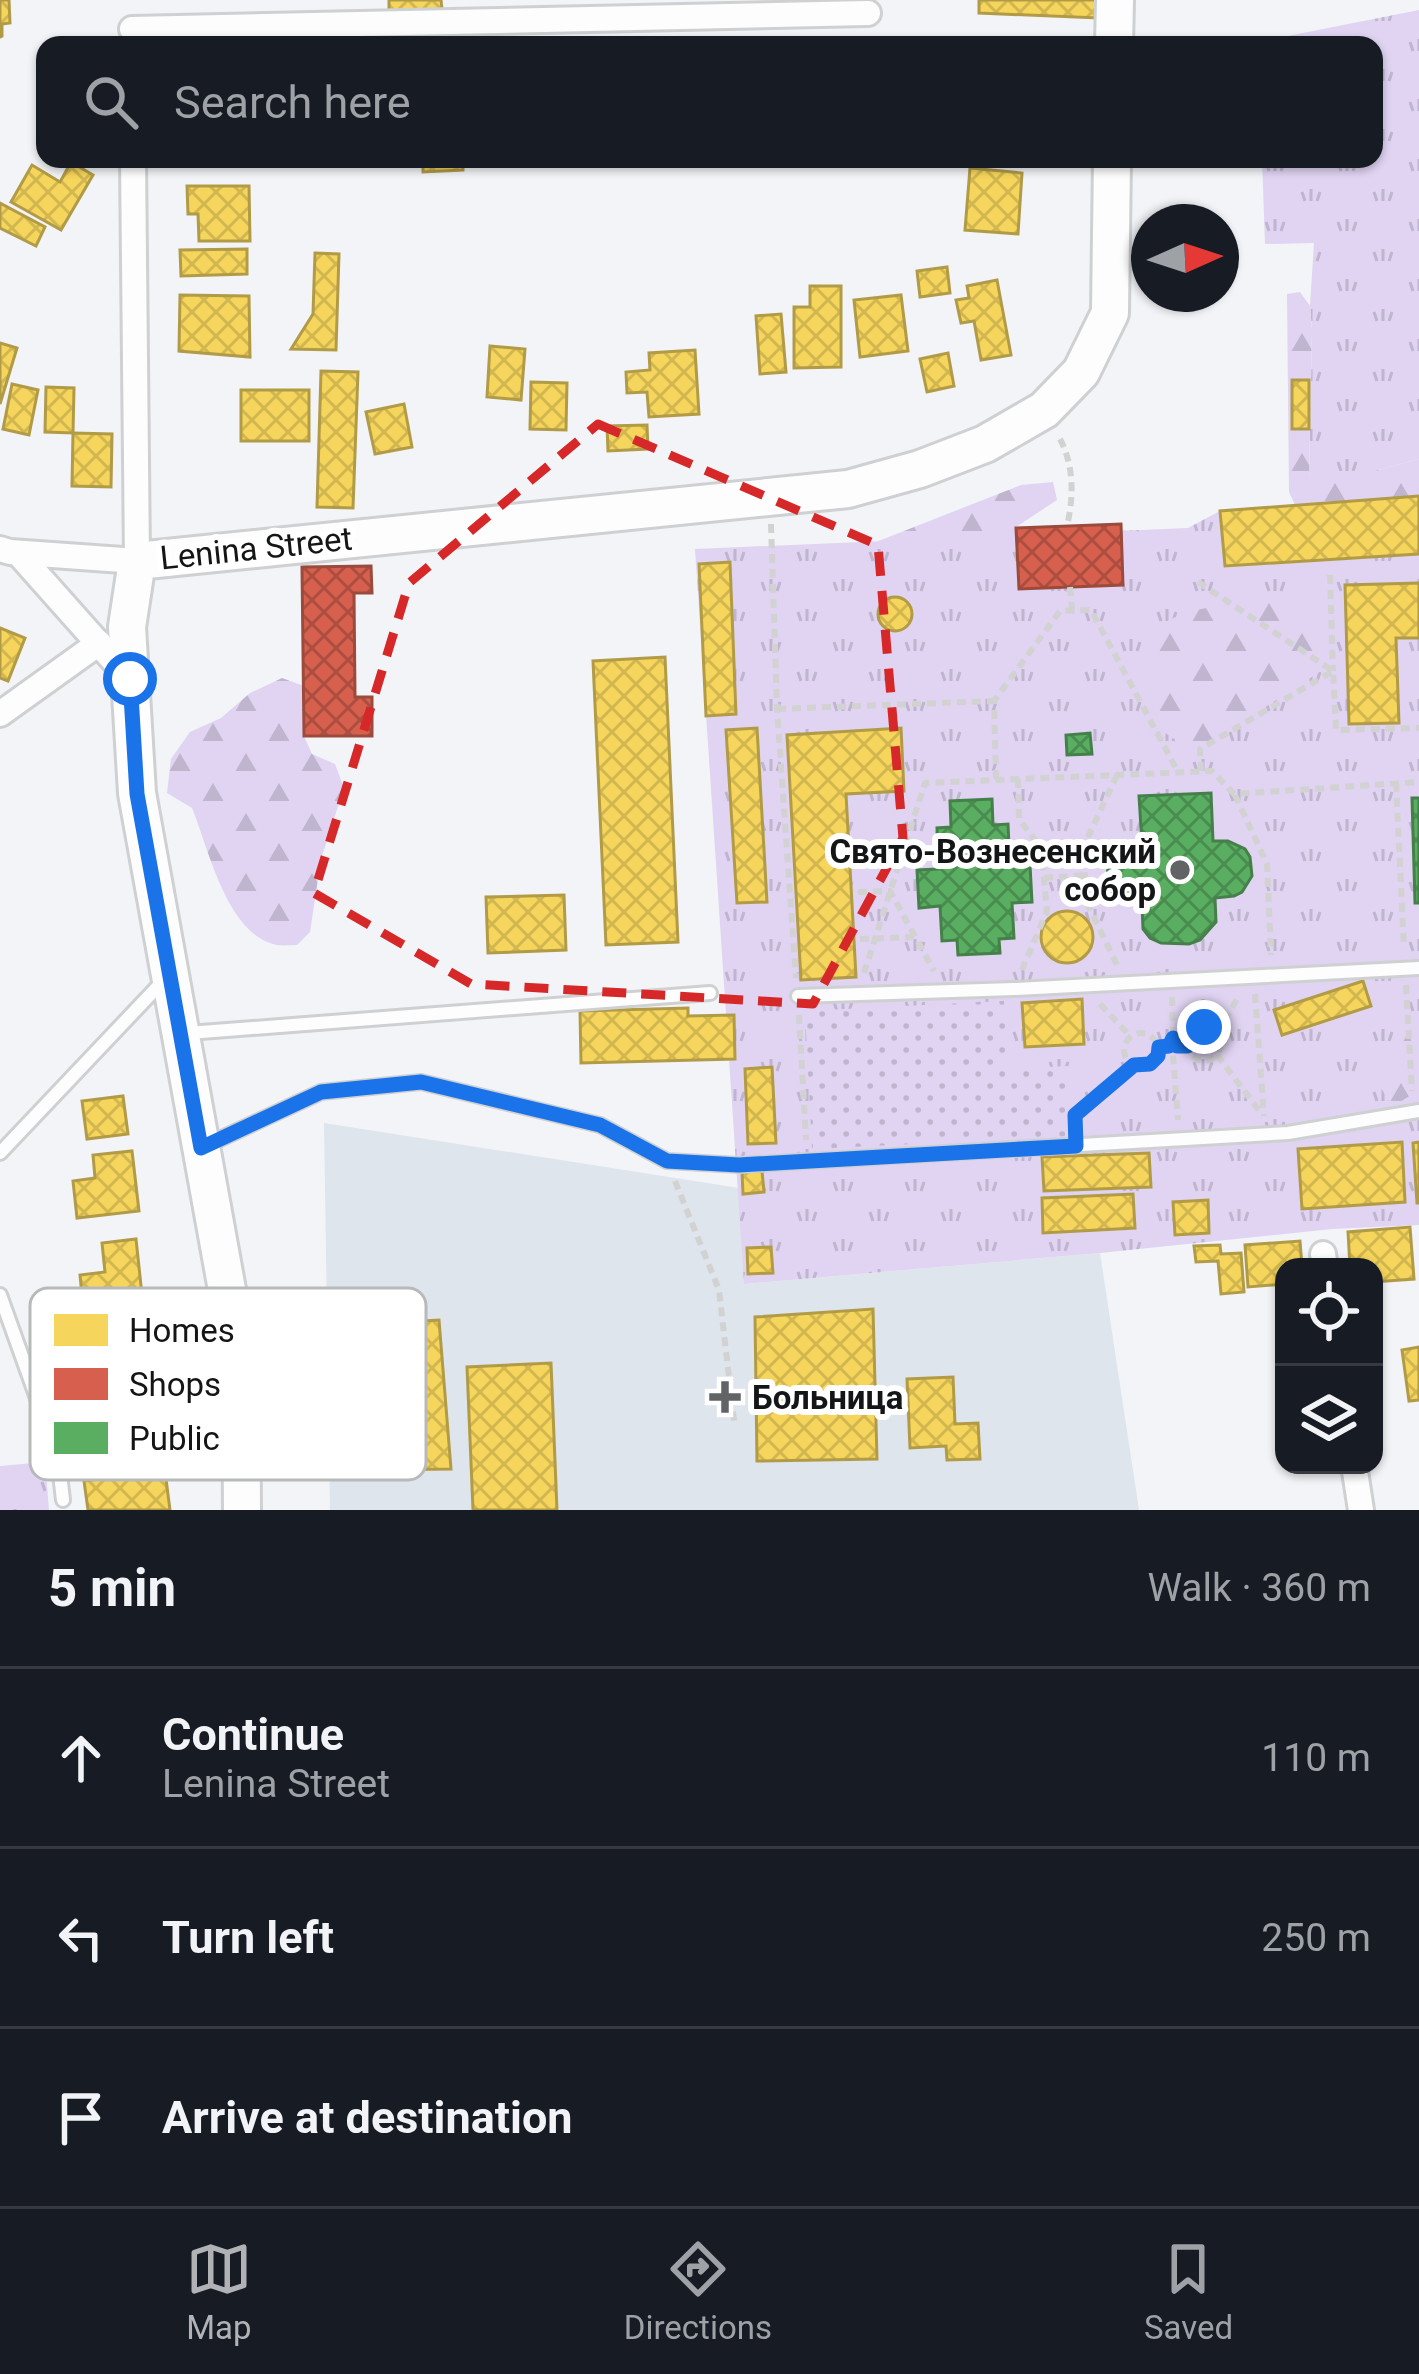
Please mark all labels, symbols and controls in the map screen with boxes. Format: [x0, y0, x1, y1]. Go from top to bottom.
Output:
search box [36, 36, 1383, 168]
icon: search [78, 69, 144, 135]
text: Search here [174, 76, 411, 129]
north arrow [1131, 204, 1239, 312]
street label: Lenina Street [158, 519, 354, 577]
route start [103, 652, 157, 706]
place label: Свято-Вознесенский собор [829, 832, 1156, 909]
marker: Свято-Вознесенский собор [1167, 857, 1193, 883]
route end [1177, 1000, 1231, 1054]
map controls [1275, 1258, 1383, 1474]
button: locate [1275, 1258, 1383, 1366]
legend [30, 1288, 426, 1480]
text: Homes [129, 1311, 235, 1350]
text: Shops [129, 1365, 221, 1404]
button: layers [1275, 1366, 1383, 1474]
place label: Больница [752, 1378, 903, 1417]
marker: Больница [709, 1381, 741, 1413]
text: Public [129, 1419, 220, 1458]
text: 5 min [48, 1559, 176, 1618]
text: Walk · 360 m [1147, 1565, 1371, 1611]
text: Continue [162, 1708, 344, 1761]
icon: ahead [48, 1725, 114, 1791]
text: 110 m [1261, 1735, 1371, 1781]
text: Lenina Street [162, 1761, 390, 1807]
icon: left [48, 1905, 114, 1971]
text: Turn left [162, 1911, 334, 1964]
text: 250 m [1261, 1915, 1371, 1961]
icon: arrive [48, 2085, 114, 2151]
text: Arrive at destination [162, 2091, 573, 2144]
tab: Map [186, 2236, 252, 2347]
tab: Directions [624, 2236, 772, 2347]
tab: Saved [1144, 2236, 1233, 2347]

